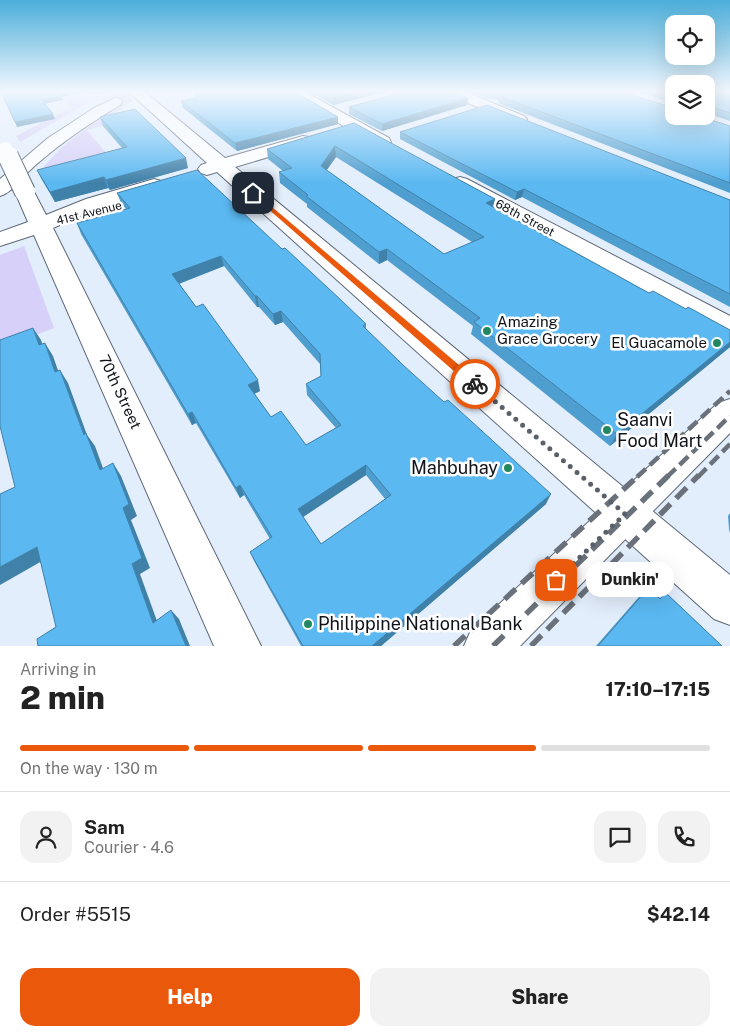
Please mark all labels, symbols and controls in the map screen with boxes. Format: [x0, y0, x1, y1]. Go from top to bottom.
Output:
map controls [665, 15, 715, 125]
button: locate [665, 15, 715, 65]
button: layers [665, 75, 715, 125]
pin [232, 172, 274, 214]
icon: home [239, 179, 267, 207]
street label: 68th Street [493, 197, 557, 240]
street label: 41st Avenue [55, 198, 123, 228]
place label: Amazing Grace Grocery [497, 313, 598, 347]
marker: Amazing Grace Grocery [481, 325, 493, 337]
place label: El Guacamole [611, 334, 707, 351]
marker: El Guacamole [711, 337, 723, 349]
street label: 70th Street [96, 352, 145, 432]
courier [450, 359, 500, 409]
icon: bike [461, 370, 489, 398]
place label: Saanvi Food Mart [617, 409, 703, 451]
marker: Saanvi Food Mart [601, 424, 613, 436]
place label: Mahbuhay [411, 457, 498, 478]
marker: Mahbuhay [502, 462, 514, 474]
pin [535, 559, 577, 601]
callout: Dunkin' [586, 562, 674, 598]
icon: bag [542, 566, 570, 594]
text: Dunkin' [601, 570, 659, 589]
place label: Philippine National Bank [318, 613, 523, 634]
marker: Philippine National Bank [302, 618, 314, 630]
text: Arriving in [20, 660, 96, 679]
text: 17:10–17:15 [605, 678, 710, 700]
text: 2 min [20, 679, 105, 716]
text: On the way · 130 m [20, 759, 158, 778]
button: person [20, 811, 72, 863]
button: chat [594, 811, 646, 863]
button: phone [658, 811, 710, 863]
text: Sam [84, 816, 125, 838]
text: Courier · 4.6 [84, 838, 174, 857]
text: Order #5515 [20, 903, 131, 925]
text: $42.14 [647, 903, 710, 925]
button: Help [20, 968, 360, 1026]
button: Share [370, 968, 710, 1026]

